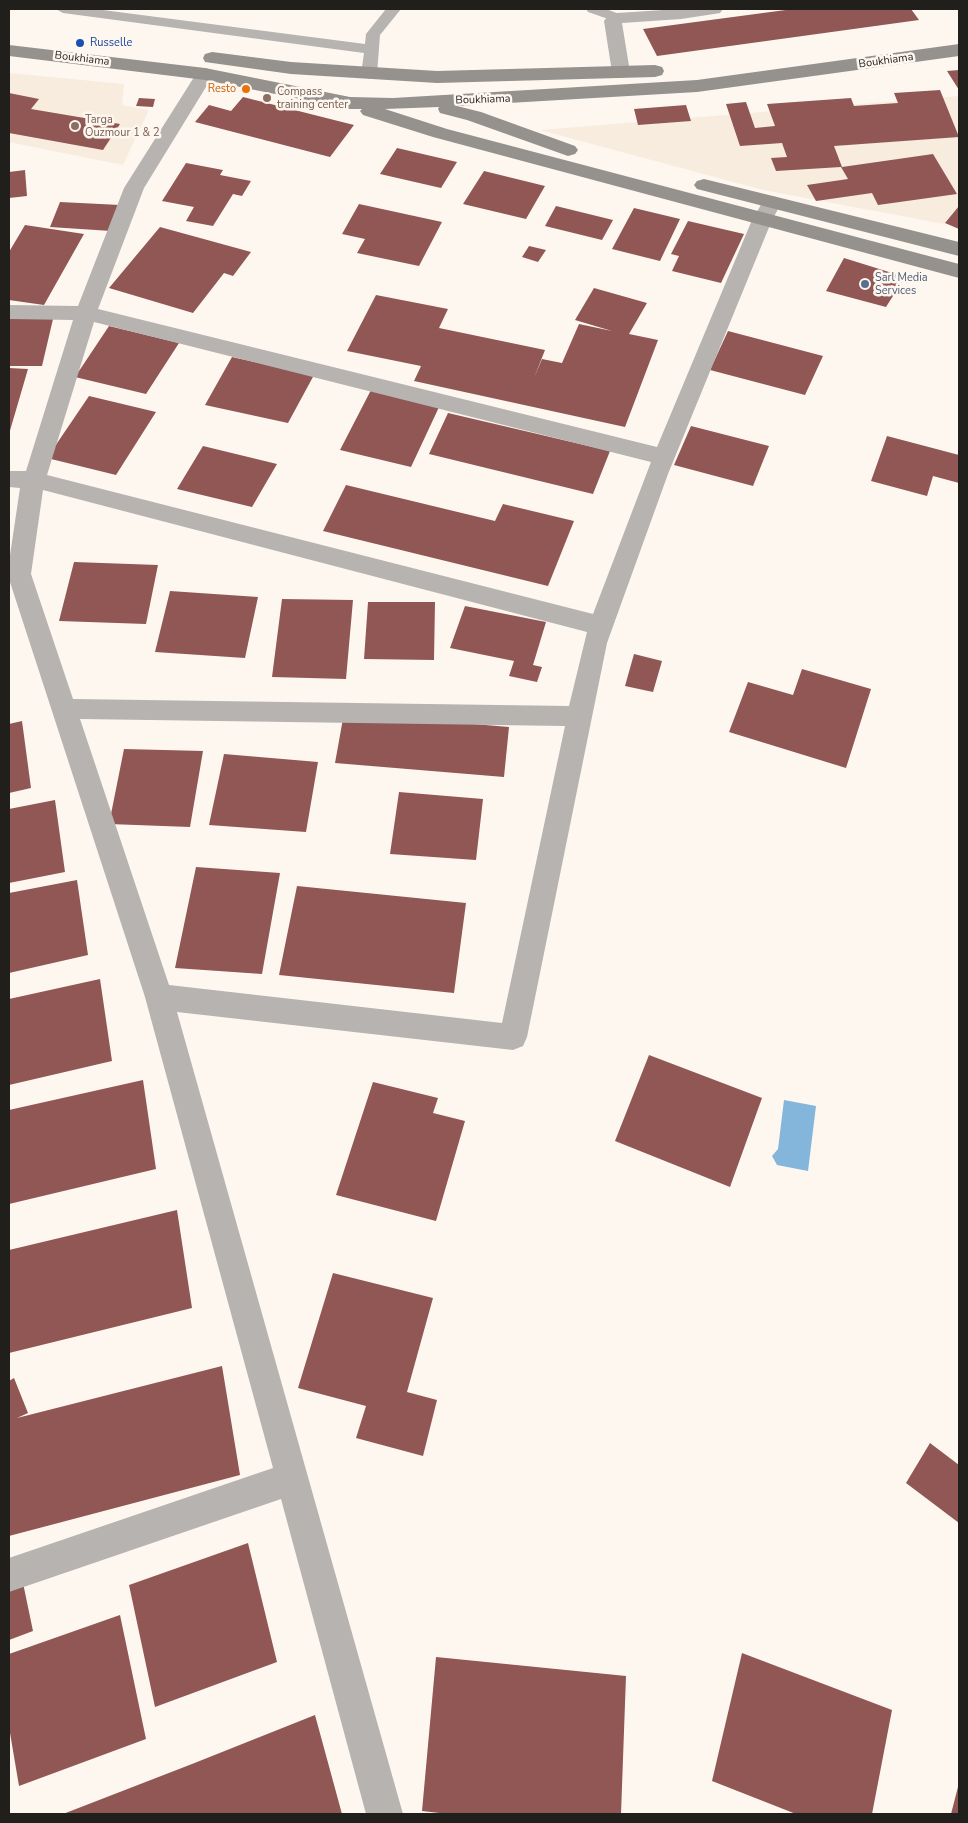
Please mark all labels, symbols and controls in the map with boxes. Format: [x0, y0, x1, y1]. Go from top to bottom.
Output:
place label: Russelle [90, 36, 132, 50]
marker: Russelle [74, 37, 86, 49]
street label: Boukhiama [54, 49, 110, 69]
street label: Boukhiama [858, 51, 914, 71]
place label: Resto [208, 82, 236, 96]
marker: Resto [240, 83, 252, 95]
place label: Compass training center [277, 85, 348, 111]
marker: Compass training center [261, 92, 273, 104]
street label: Boukhiama [455, 92, 511, 108]
place label: Targa Ouzmour 1 & 2 [85, 113, 160, 139]
marker: Targa Ouzmour 1 & 2 [69, 120, 81, 132]
place label: Sarl Media Services [875, 271, 928, 297]
marker: Sarl Media Services [859, 278, 871, 290]

